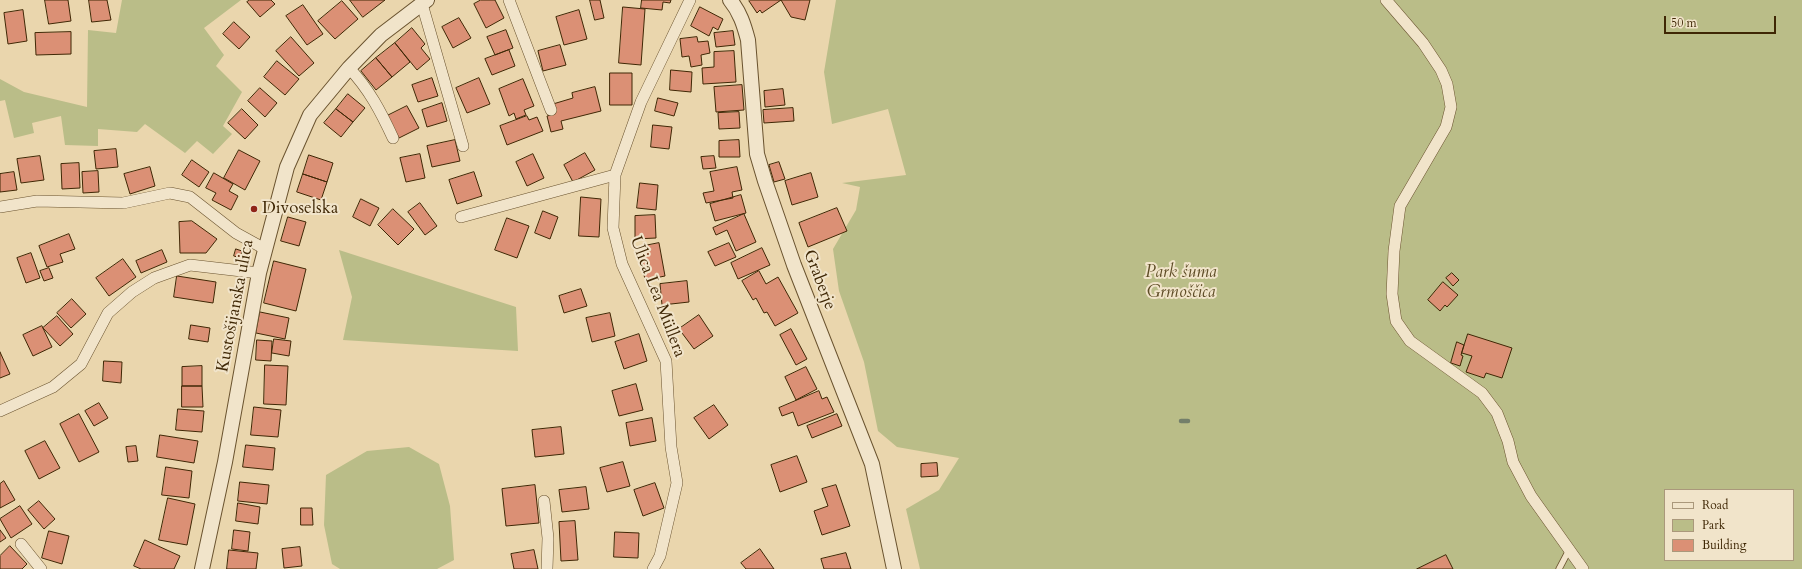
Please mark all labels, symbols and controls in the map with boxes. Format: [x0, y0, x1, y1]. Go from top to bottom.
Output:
scale bar [1666, 8, 1778, 34]
text: 50 m [1671, 15, 1697, 31]
place label: Divoselska [262, 199, 338, 219]
marker: Divoselska [249, 204, 259, 214]
street label: Ulica Lea Müllera [625, 234, 689, 360]
street label: Kustošijanska ulica [213, 238, 259, 374]
street label: Graberje [798, 247, 840, 313]
park label: Park šuma Grmoščica [1145, 263, 1217, 303]
legend [1664, 489, 1794, 561]
text: Road [1702, 497, 1728, 513]
text: Park [1702, 517, 1725, 533]
text: Building [1702, 537, 1746, 553]

